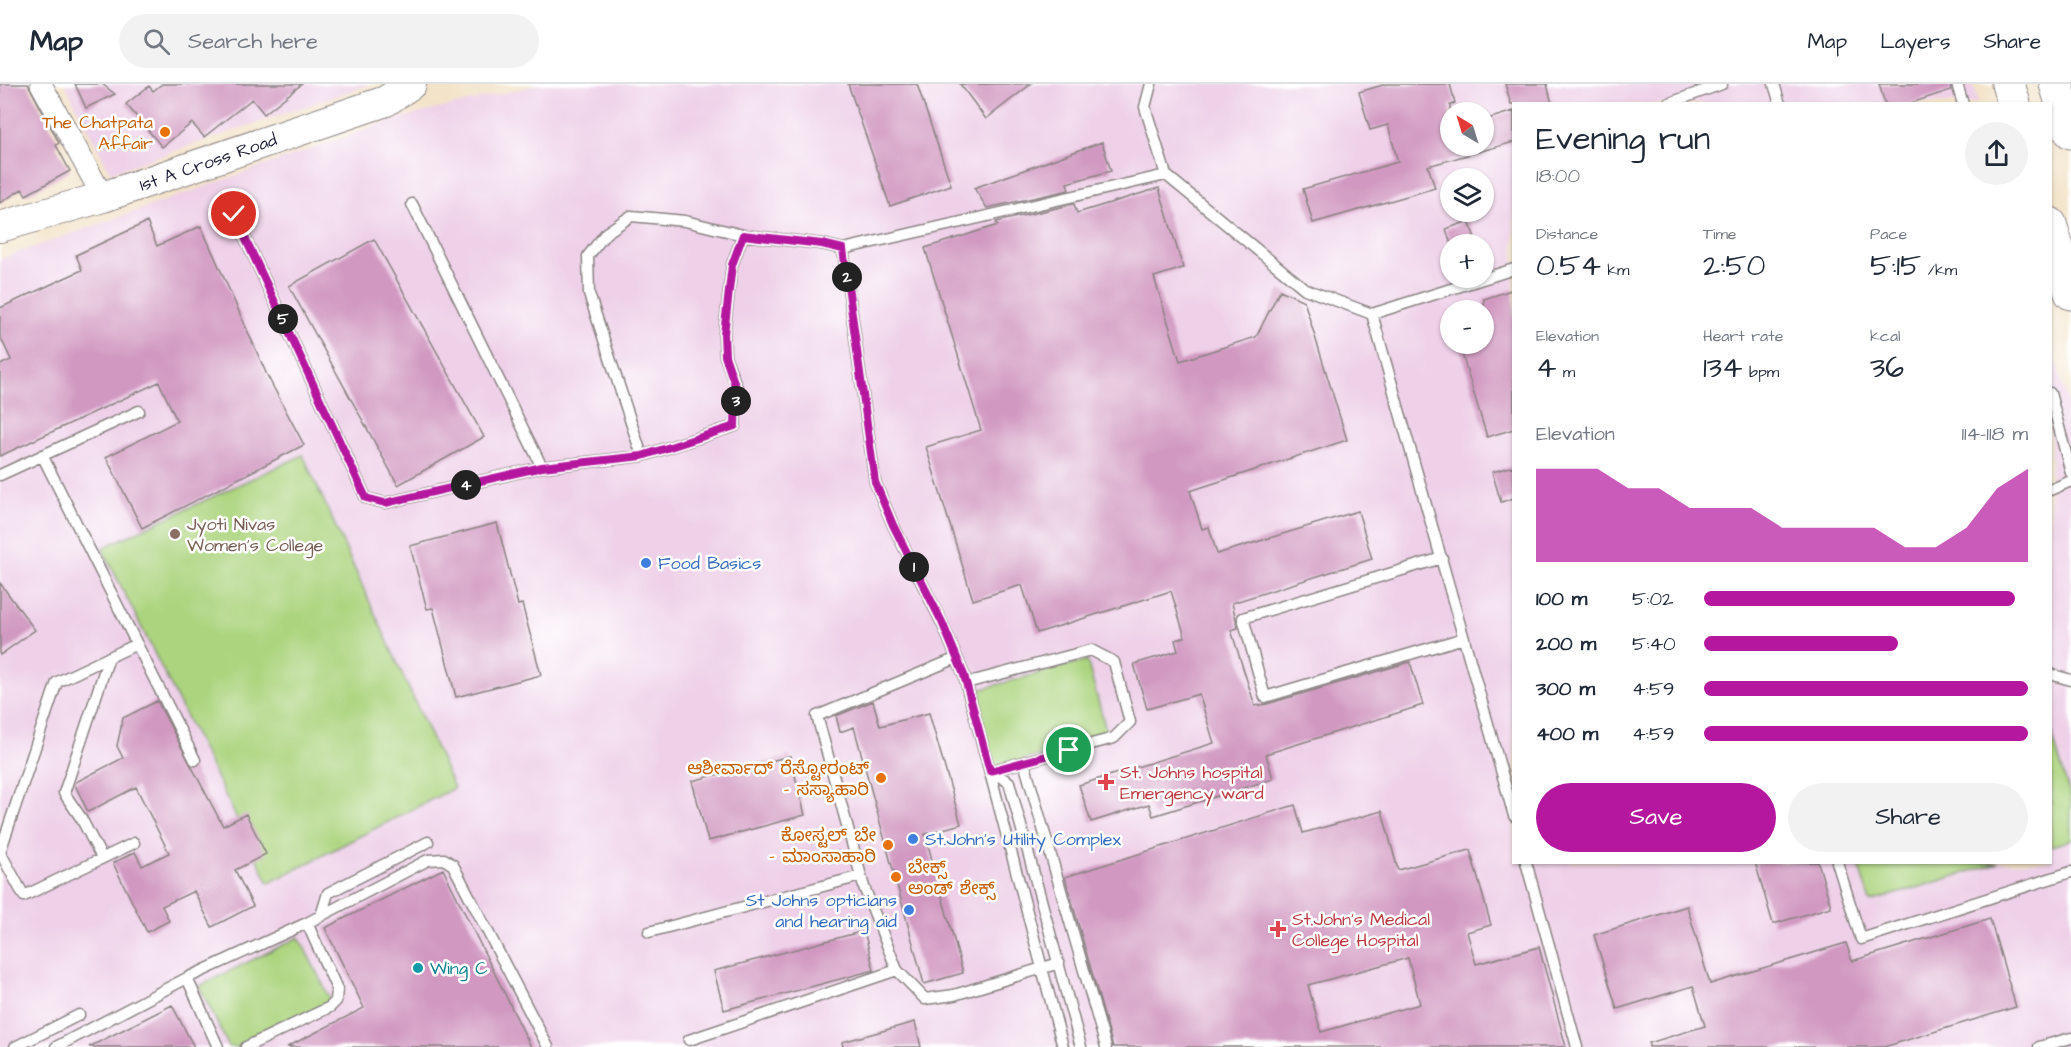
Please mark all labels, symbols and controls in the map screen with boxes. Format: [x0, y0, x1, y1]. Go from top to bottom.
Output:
search box [119, 14, 539, 68]
text: Map [30, 22, 83, 61]
icon: search [140, 25, 173, 58]
text: Search here [188, 26, 318, 57]
text: Map [1807, 27, 1847, 56]
text: Layers [1880, 27, 1950, 56]
text: Share [1983, 27, 2041, 56]
north arrow [1440, 102, 1494, 156]
map controls [1440, 102, 1494, 354]
place label: The Chatpata Affair [42, 110, 153, 156]
text: Evening run [1536, 116, 1710, 162]
button: share [1965, 122, 2028, 185]
marker: The Chatpata Affair [158, 125, 172, 139]
street label: 1st A Cross Road [136, 127, 280, 198]
text: 18:00 [1536, 162, 1580, 190]
button: layers [1440, 168, 1494, 222]
pin [208, 188, 259, 239]
icon: check [217, 197, 250, 230]
text: Distance [1536, 223, 1598, 245]
text: Time [1703, 223, 1737, 245]
text: Pace [1870, 223, 1907, 245]
button: + [1440, 234, 1494, 288]
text: 0.54 [1536, 245, 1601, 287]
text: 2:50 [1703, 245, 1765, 287]
text: 5:15 [1870, 245, 1921, 287]
text: km [1601, 259, 1630, 281]
text: /km [1921, 259, 1957, 281]
pin: 2 [832, 262, 862, 292]
text: 2 [842, 266, 852, 288]
button: − [1440, 300, 1494, 354]
pin: 5 [268, 304, 298, 334]
text: 5 [277, 308, 289, 330]
text: Elevation [1536, 325, 1599, 347]
text: Heart rate [1703, 325, 1783, 347]
text: kcal [1870, 325, 1901, 347]
text: 4 [1536, 347, 1556, 389]
text: 134 [1703, 347, 1743, 389]
text: 36 [1870, 347, 1904, 389]
text: m [1556, 361, 1575, 383]
text: bpm [1743, 361, 1779, 383]
pin: 3 [721, 386, 751, 416]
text: 3 [732, 390, 740, 412]
text: Elevation [1536, 420, 1615, 448]
text: 114–118 m [1961, 420, 2028, 448]
pin: 4 [451, 470, 481, 500]
text: 4 [461, 474, 471, 496]
place label: Jyoti Nivas Women's College [187, 512, 324, 559]
marker: Jyoti Nivas Women's College [168, 527, 182, 541]
place label: Food Basics [658, 551, 761, 576]
pin: 1 [899, 552, 929, 582]
marker: Food Basics [639, 556, 653, 570]
text: 1 [913, 556, 915, 578]
text: 100 m [1536, 585, 1587, 613]
text: 5:02 [1632, 585, 1674, 613]
text: 200 m [1536, 630, 1596, 658]
text: 5:40 [1632, 630, 1676, 658]
text: 300 m [1536, 675, 1595, 703]
text: 4:59 [1632, 675, 1675, 703]
text: 400 m [1536, 720, 1598, 748]
text: 4:59 [1632, 720, 1675, 748]
pin [1043, 724, 1094, 775]
icon: arrive [1052, 733, 1085, 766]
place label: ಆಶೀರ್ವಾದ್ ರೆಸ್ಟೋರಂಟ್ - ಸಸ್ಯಾಹಾರಿ [687, 756, 870, 803]
place label: St. Johns hospital Emergency ward [1120, 760, 1264, 807]
marker: ಆಶೀರ್ವಾದ್ ರೆಸ್ಟೋರಂಟ್ - ಸಸ್ಯಾಹಾರಿ [874, 771, 888, 785]
marker: St. Johns hospital Emergency ward [1097, 773, 1115, 791]
button: Save [1536, 783, 1776, 852]
button: Share [1788, 783, 2028, 852]
place label: ಕೋಸ್ಟಲ್ ಬೇ - ಮಾಂಸಾಹಾರಿ [769, 823, 876, 869]
place label: St.John's Utility Complex [925, 827, 1122, 853]
marker: St.John's Utility Complex [906, 832, 920, 846]
marker: ಕೋಸ್ಟಲ್ ಬೇ - ಮಾಂಸಾಹಾರಿ [881, 838, 895, 852]
place label: ಬೇಕ್ಸ್ ಅಂಡ್ ಶೇಕ್ಸ್ [908, 855, 996, 901]
marker: ಬೇಕ್ಸ್ ಅಂಡ್ ಶೇಕ್ಸ್ [889, 870, 903, 884]
place label: St Johns opticians and hearing aid [746, 888, 897, 935]
marker: St Johns opticians and hearing aid [902, 903, 916, 917]
place label: St.John's Medical College Hospital [1292, 907, 1430, 954]
marker: St.John's Medical College Hospital [1269, 920, 1287, 938]
place label: Wing C [430, 956, 488, 982]
marker: Wing C [411, 961, 425, 975]

